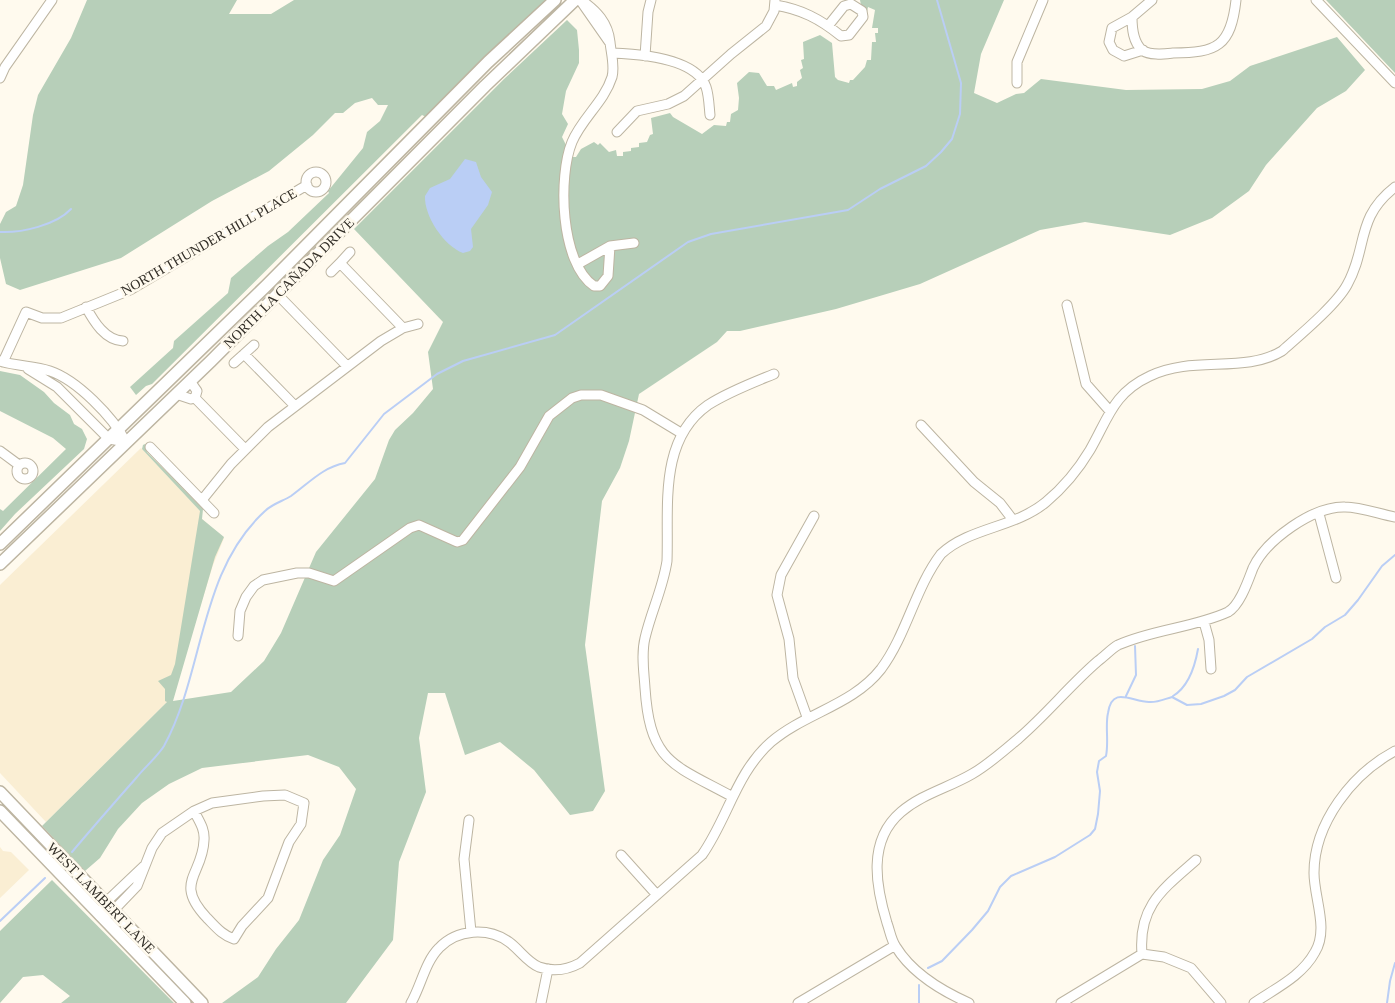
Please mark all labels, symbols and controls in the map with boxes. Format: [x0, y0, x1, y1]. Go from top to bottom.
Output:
street label: NORTH THUNDER HILL PLACE [119, 185, 299, 299]
street label: NORTH LA CAÑADA DRIVE [221, 215, 357, 351]
street label: WEST LAMBERT LANE [44, 840, 158, 956]

